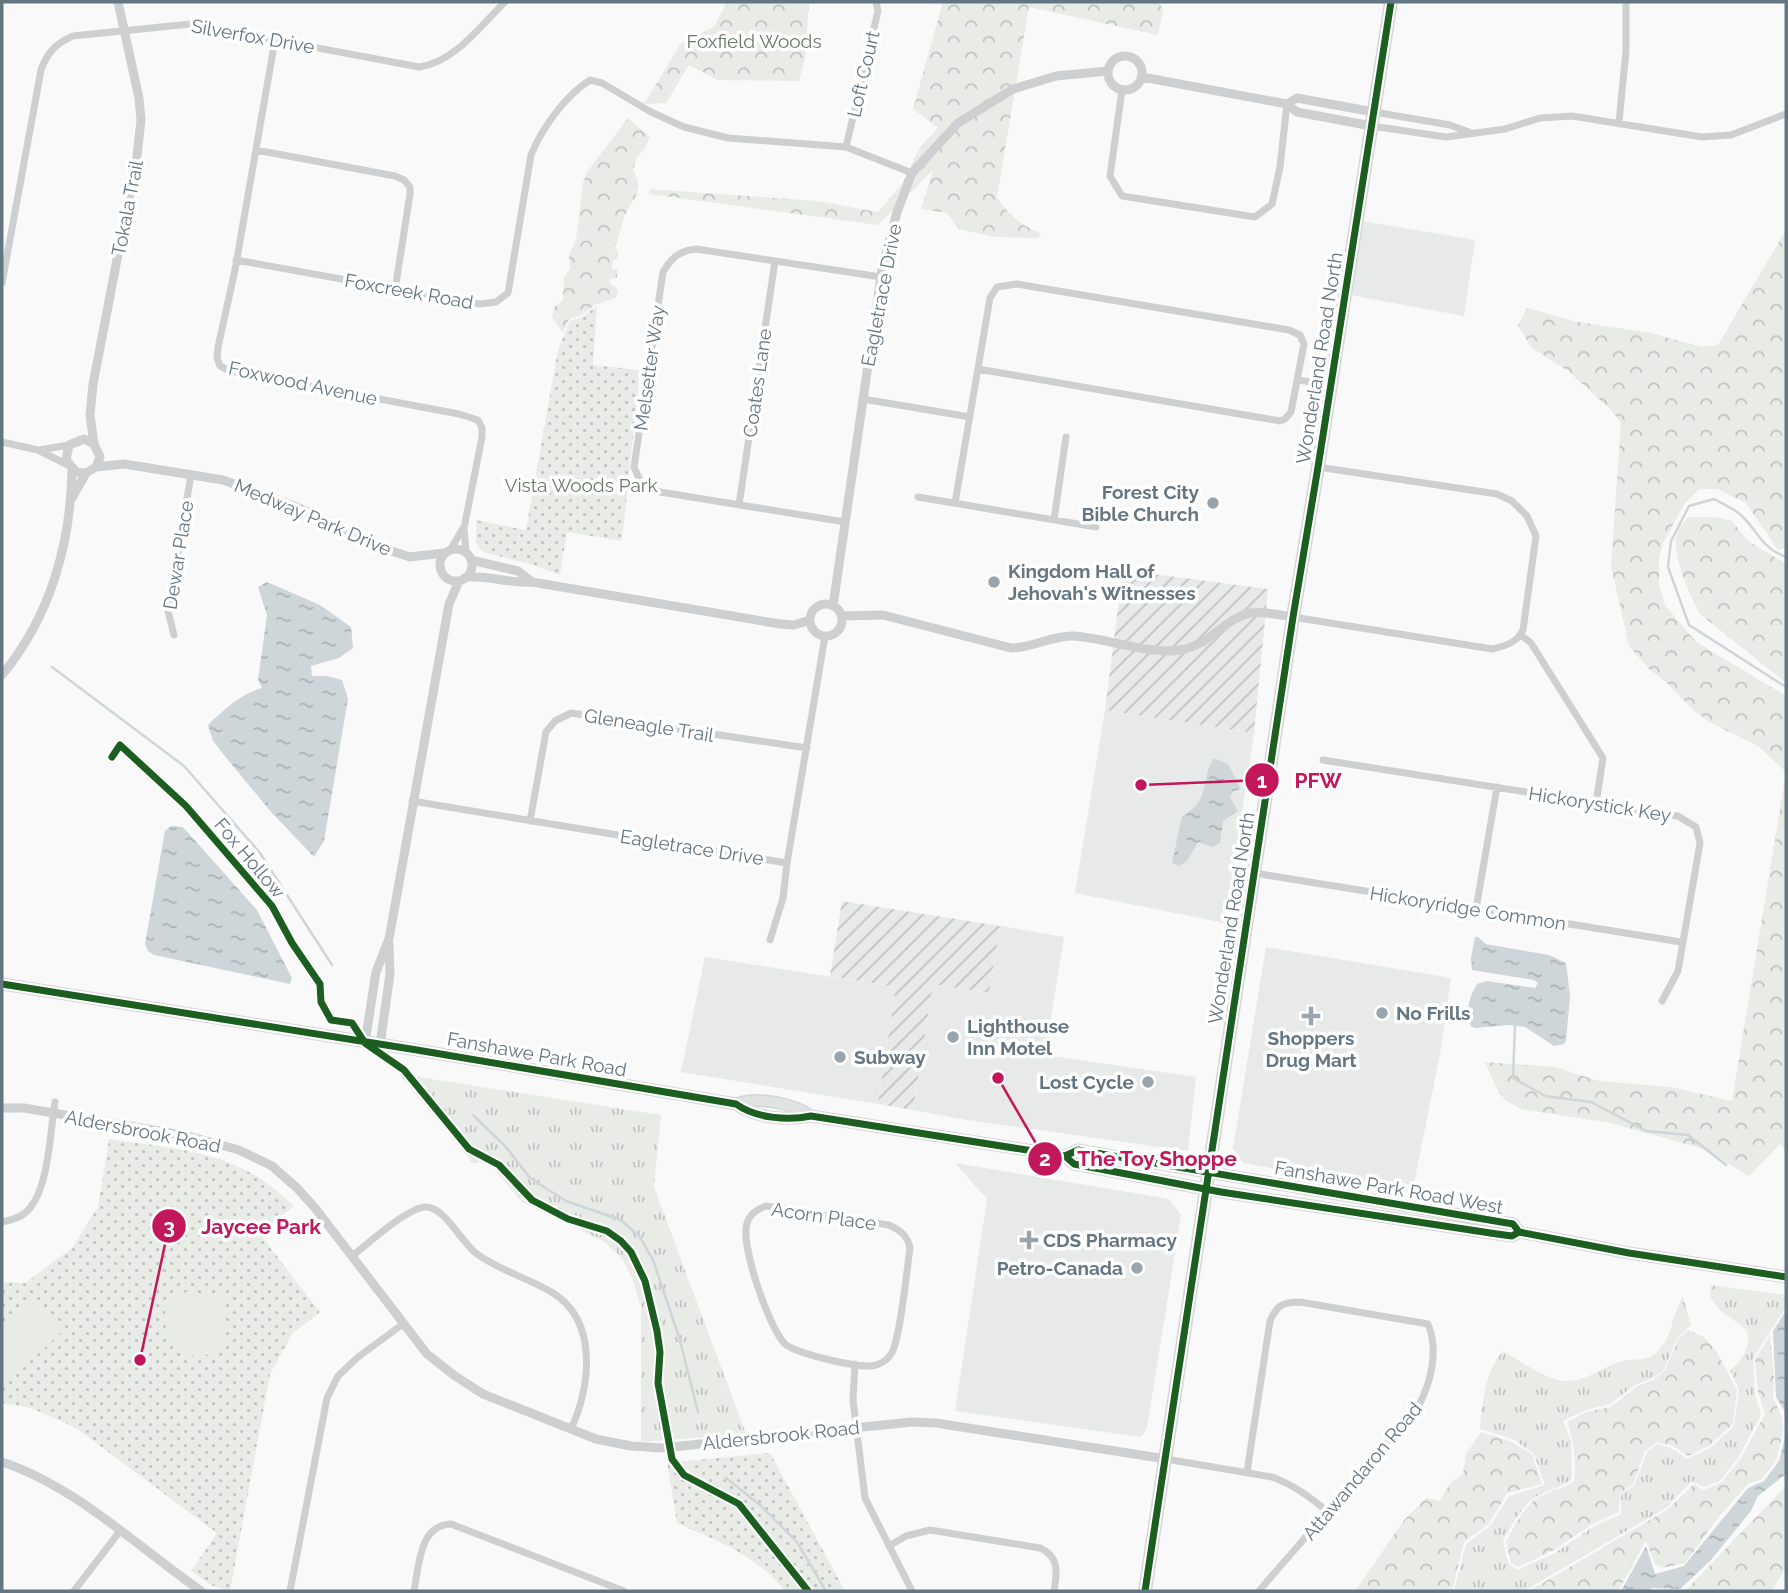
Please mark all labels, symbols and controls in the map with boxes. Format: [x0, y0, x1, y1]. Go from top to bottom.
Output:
street label: Silverfox Drive [190, 14, 316, 58]
street label: Loft Court [842, 28, 884, 119]
park label: Foxfield Woods [686, 30, 822, 52]
street label: Tokala Trail [107, 157, 147, 258]
street label: Eagletrace Drive [856, 222, 906, 368]
street label: Wonderland Road North [1291, 250, 1347, 466]
street label: Foxcreek Road [343, 269, 475, 313]
street label: Melsetter Way [629, 304, 669, 432]
street label: Coates Lane [738, 327, 776, 439]
street label: Foxwood Avenue [227, 356, 379, 410]
street label: Medway Park Drive [231, 474, 395, 560]
park label: Vista Woods Park [505, 474, 657, 496]
place label: Forest City Bible Church [1082, 481, 1200, 525]
marker: Forest City Bible Church [1205, 495, 1221, 511]
street label: Dewar Place [159, 499, 197, 611]
place label: Kingdom Hall of Jehovah's Witnesses [1008, 560, 1196, 604]
marker: Kingdom Hall of Jehovah's Witnesses [986, 574, 1002, 590]
street label: Gleneagle Trail [583, 704, 716, 746]
callout: PFW [1245, 759, 1355, 801]
text: 1 [1257, 768, 1267, 793]
text: PFW [1294, 768, 1343, 793]
street label: Hickorystick Key [1527, 782, 1673, 826]
street label: Wonderland Road North [1203, 810, 1259, 1026]
street label: Fox Hollow [210, 813, 290, 903]
street label: Eagletrace Drive [619, 825, 765, 869]
street label: Hickoryridge Common [1368, 882, 1568, 934]
place label: No Frills [1396, 1002, 1470, 1024]
marker: No Frills [1374, 1005, 1390, 1021]
marker: Shoppers Drug Mart [1303, 1008, 1319, 1024]
place label: Lighthouse Inn Motel [967, 1015, 1069, 1059]
street label: Fanshawe Park Road [445, 1027, 629, 1081]
place label: Shoppers Drug Mart [1265, 1027, 1357, 1071]
marker: Lighthouse Inn Motel [945, 1029, 961, 1045]
place label: Subway [854, 1046, 926, 1068]
marker: Subway [832, 1049, 848, 1065]
place label: Lost Cycle [1039, 1071, 1134, 1093]
marker: Lost Cycle [1140, 1074, 1156, 1090]
street label: Aldersbrook Road [63, 1105, 223, 1157]
callout: The Toy Shoppe [1028, 1138, 1251, 1180]
text: 2 [1039, 1146, 1051, 1171]
text: The Toy Shoppe [1077, 1146, 1237, 1171]
street label: Fanshawe Park Road West [1273, 1156, 1506, 1218]
street label: Acorn Place [770, 1198, 878, 1234]
callout: Jaycee Park [152, 1205, 334, 1247]
text: 3 [163, 1214, 175, 1239]
text: Jaycee Park [201, 1214, 321, 1239]
place label: CDS Pharmacy [1043, 1229, 1177, 1251]
marker: CDS Pharmacy [1021, 1232, 1037, 1248]
place label: Petro-Canada [997, 1257, 1123, 1279]
marker: Petro-Canada [1129, 1260, 1145, 1276]
street label: Attawandaron Road [1298, 1398, 1426, 1544]
street label: Aldersbrook Road [701, 1416, 861, 1454]

